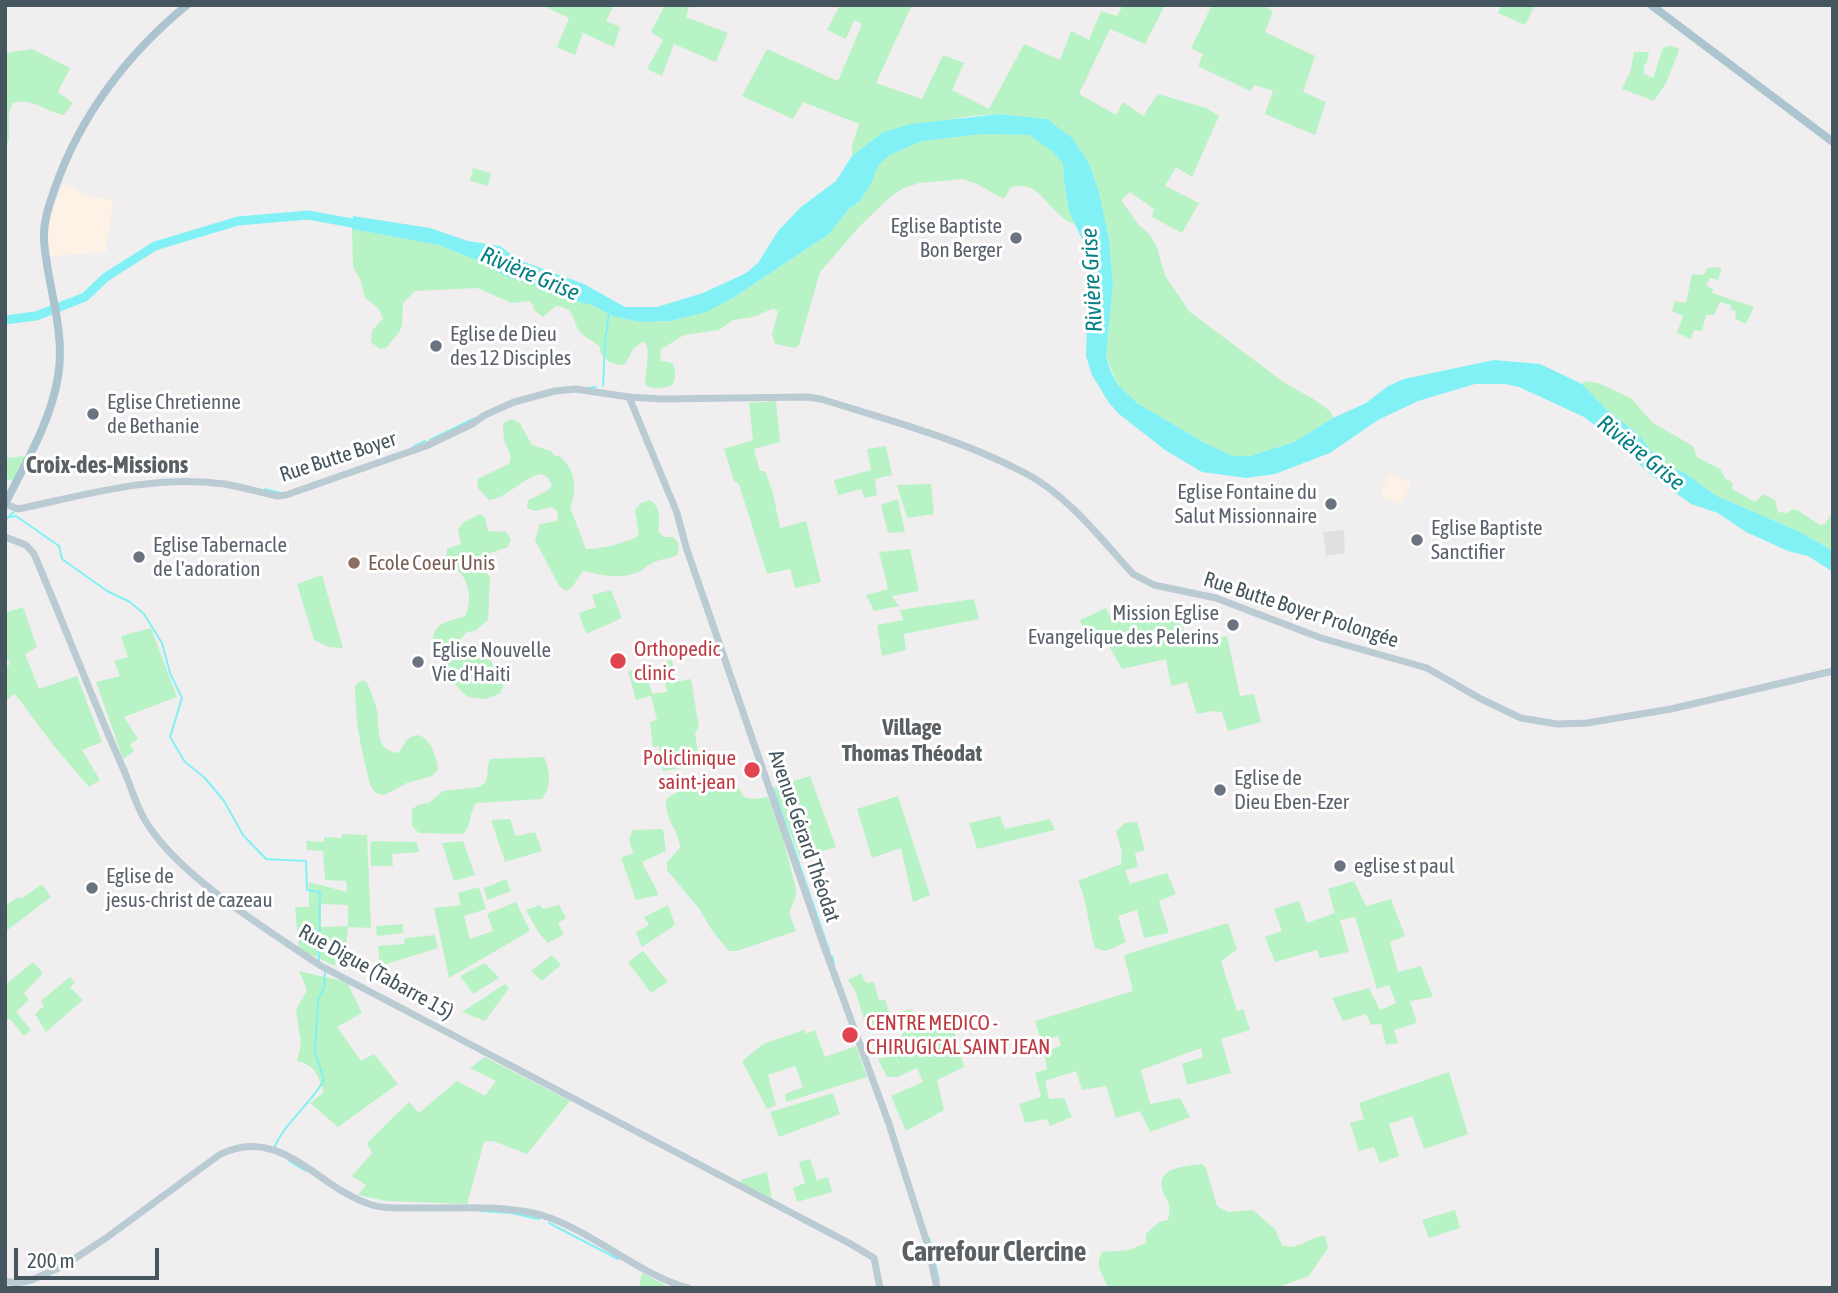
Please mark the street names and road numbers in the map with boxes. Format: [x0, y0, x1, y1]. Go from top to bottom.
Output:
street label: Rue Butte Boyer [276, 426, 400, 488]
street label: Rue Butte Boyer Prolongée [1200, 567, 1402, 653]
street label: Avenue Gérard Théodat [763, 747, 845, 925]
street label: Rue Digue (Tabarre 15) [294, 919, 458, 1025]

